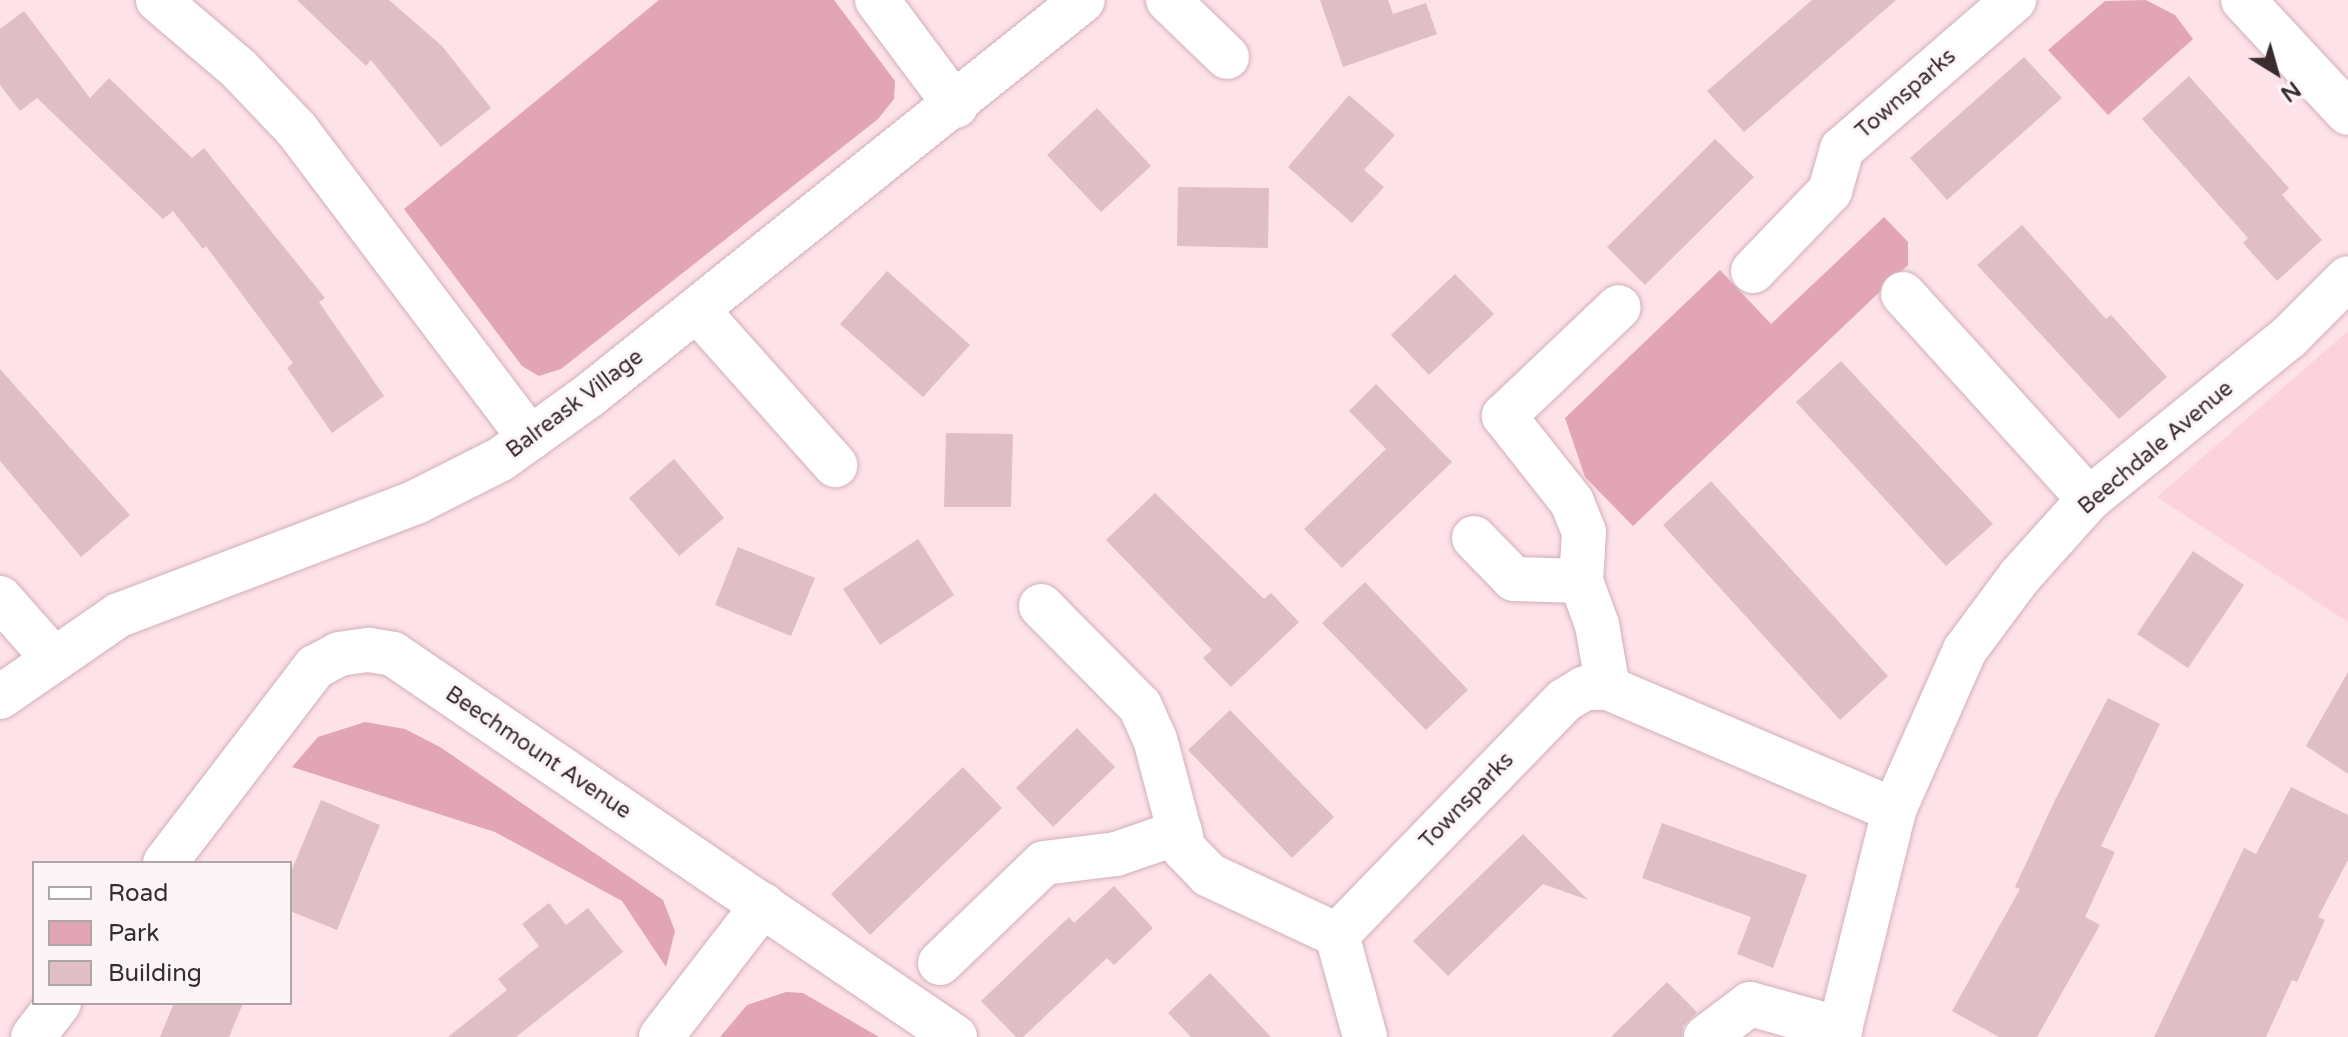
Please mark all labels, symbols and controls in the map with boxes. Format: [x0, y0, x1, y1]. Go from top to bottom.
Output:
north arrow [2236, 32, 2316, 112]
street label: Townsparks [1851, 43, 1961, 145]
text: N [2276, 75, 2305, 107]
street label: Balreask Village [501, 344, 649, 464]
street label: Beechdale Avenue [2073, 376, 2239, 520]
street label: Beechmount Avenue [440, 681, 636, 825]
street label: Townsparks [1415, 747, 1519, 855]
legend [32, 861, 292, 1005]
text: Road [108, 879, 168, 908]
text: Park [108, 919, 159, 948]
text: Building [108, 959, 202, 988]

